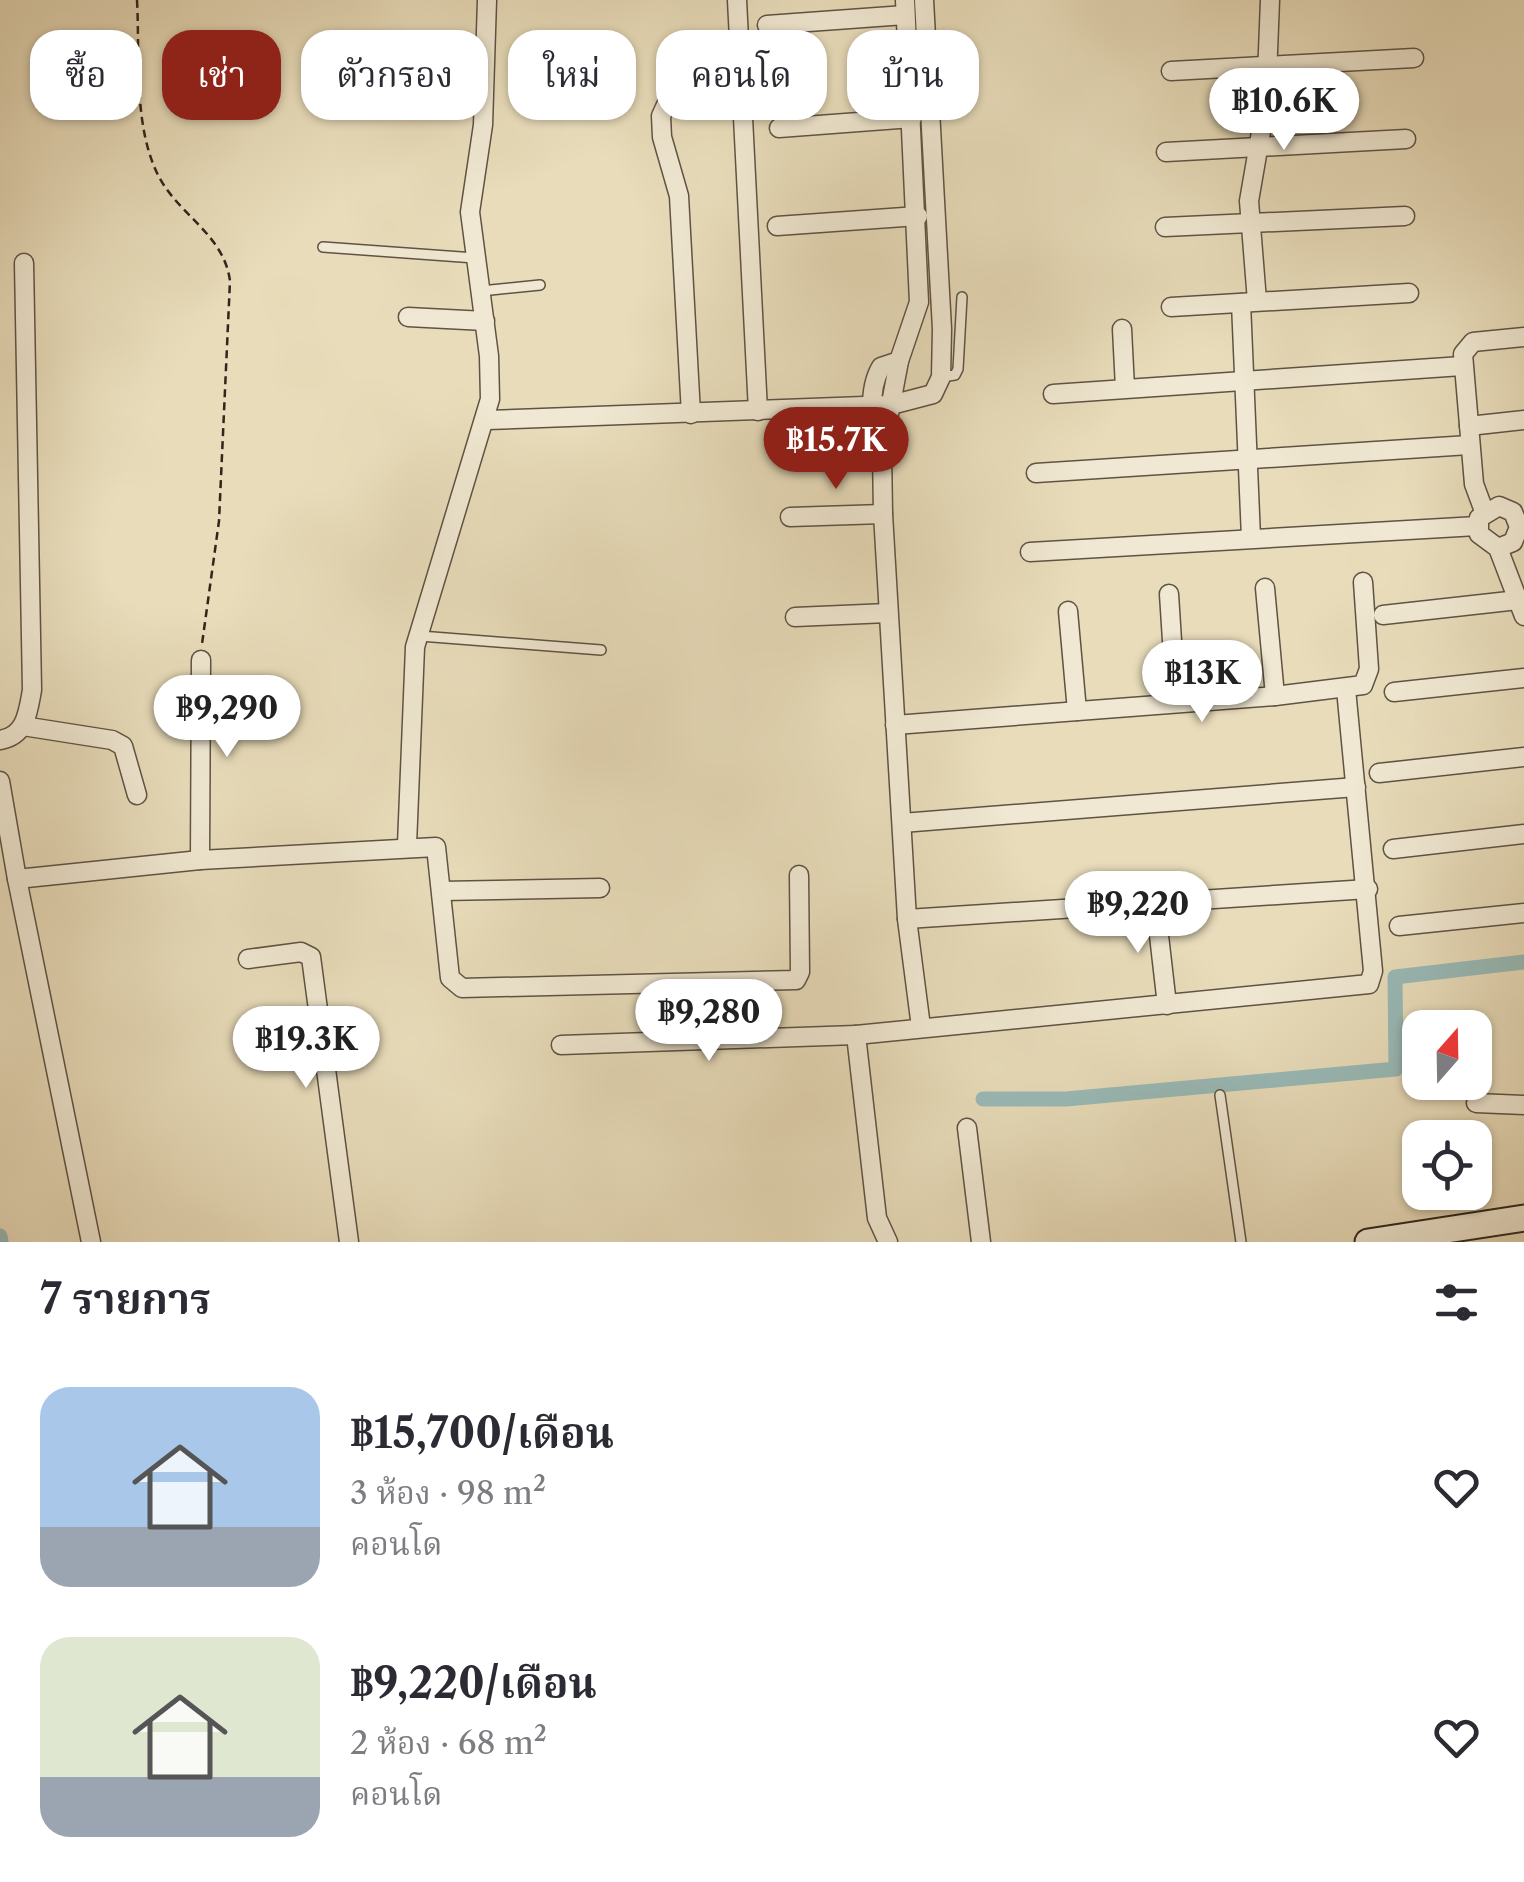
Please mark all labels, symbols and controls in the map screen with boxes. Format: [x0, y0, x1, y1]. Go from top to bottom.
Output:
chip: ซื้อ [30, 30, 142, 120]
chip: เช่า [162, 30, 281, 120]
chip: ตัวกรอง [301, 30, 488, 120]
chip: ใหม่ [508, 30, 636, 120]
chip: คอนโด [656, 30, 827, 120]
chip: บ้าน [847, 30, 979, 120]
pin: ฿10.6K [1203, 68, 1365, 153]
text: ฿10.6K [1231, 81, 1337, 120]
pin: ฿15.7K [755, 407, 917, 492]
text: ฿15.7K [786, 420, 886, 459]
pin: ฿13K [1143, 640, 1261, 725]
text: ฿13K [1164, 653, 1240, 692]
pin: ฿9,290 [146, 675, 308, 760]
text: ฿9,290 [176, 688, 278, 727]
pin: ฿9,220 [1057, 871, 1219, 956]
text: ฿9,220 [1087, 884, 1189, 923]
pin: ฿9,280 [628, 979, 790, 1064]
text: ฿9,280 [657, 992, 761, 1031]
pin: ฿19.3K [225, 1006, 387, 1091]
north arrow [1402, 1010, 1492, 1100]
map controls [1402, 1010, 1492, 1210]
text: ฿19.3K [255, 1019, 357, 1058]
button: locate [1402, 1120, 1492, 1210]
text: 7 รายการ [40, 1273, 211, 1325]
icon: filters [1429, 1275, 1484, 1330]
text: ฿15,700/เดือน [350, 1407, 614, 1459]
icon: home [120, 1427, 240, 1547]
icon: heart [1429, 1460, 1484, 1515]
text: 3 ห้อง · 98 m² [350, 1473, 546, 1512]
text: คอนโด [350, 1524, 443, 1563]
text: ฿9,220/เดือน [350, 1657, 597, 1709]
icon: home [120, 1677, 240, 1797]
icon: heart [1429, 1710, 1484, 1765]
text: 2 ห้อง · 68 m² [350, 1723, 547, 1762]
text: คอนโด [350, 1774, 443, 1813]

